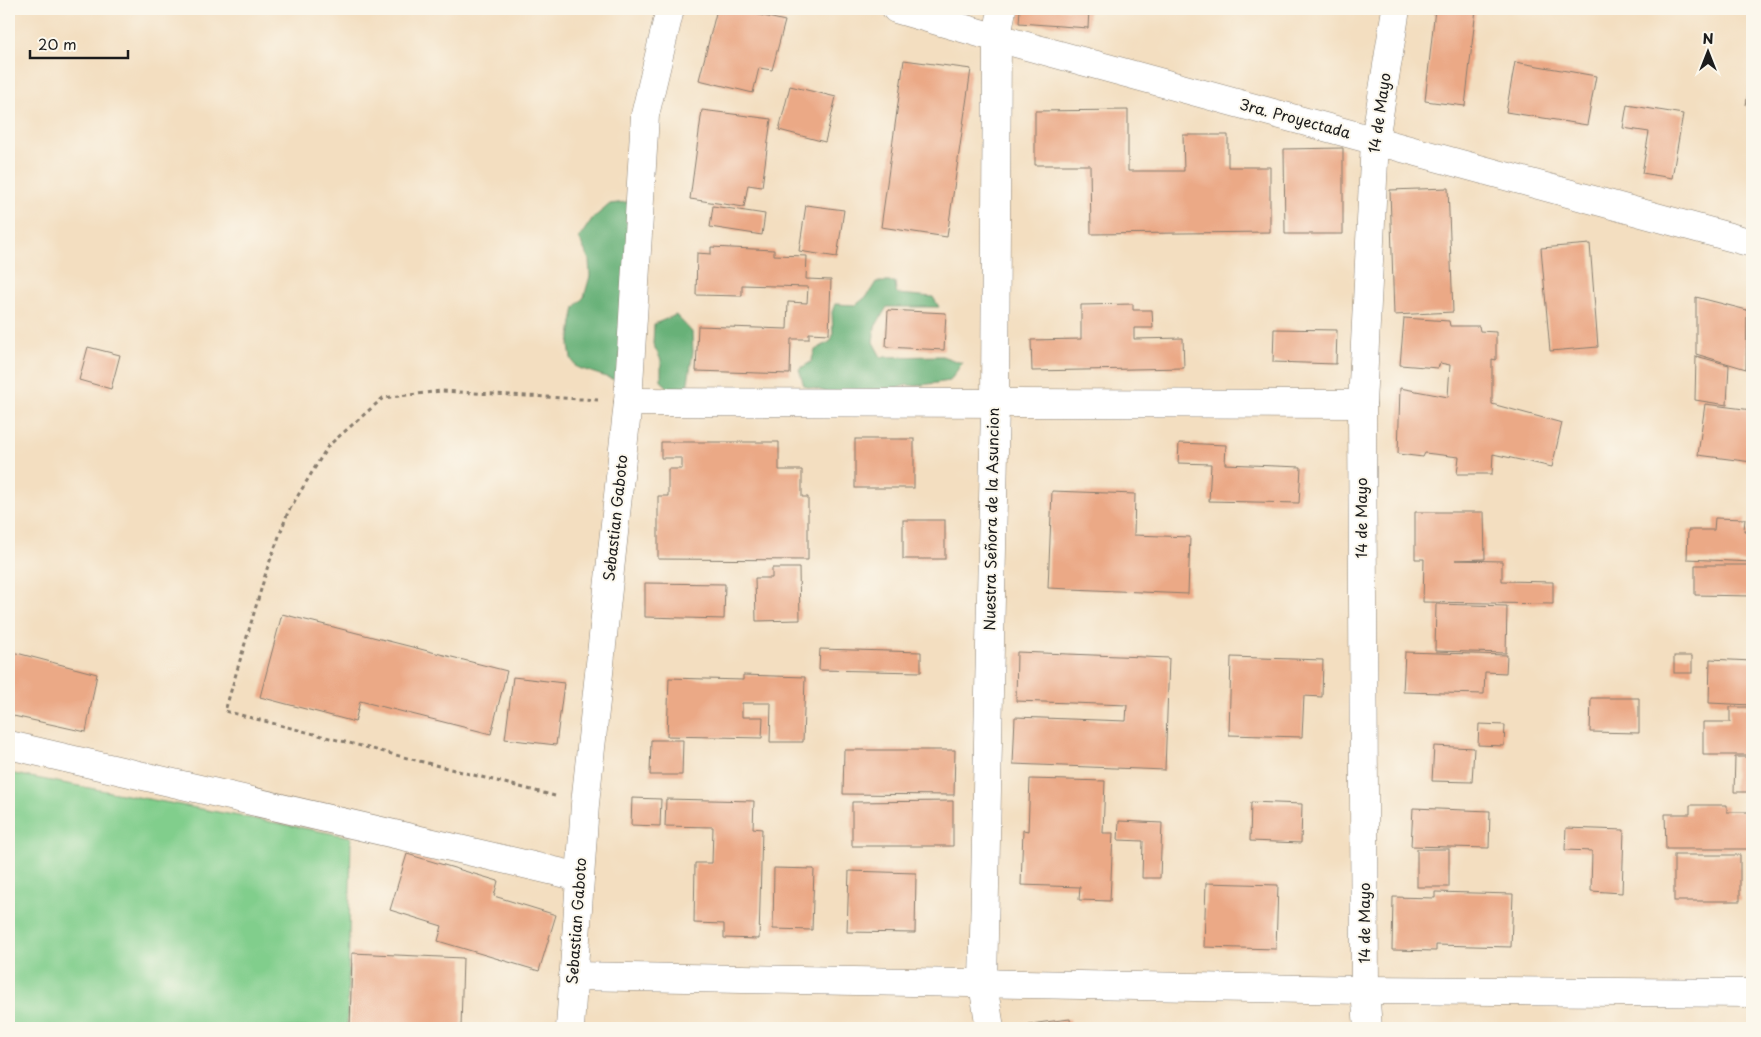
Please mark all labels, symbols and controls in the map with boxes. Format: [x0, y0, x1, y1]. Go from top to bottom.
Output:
scale bar [30, 28, 128, 60]
north arrow [1684, 28, 1734, 78]
text: N [1702, 28, 1714, 49]
text: 20 m [38, 32, 77, 55]
street label: 14 de Mayo [1361, 71, 1396, 155]
street label: 3ra. Proyectada [1237, 92, 1354, 144]
street label: Nuestra Señora de la Asuncion [977, 407, 1004, 631]
street label: Sebastian Gaboto [596, 454, 633, 582]
street label: 14 de Mayo [1349, 477, 1372, 559]
street label: Sebastian Gaboto [560, 857, 591, 985]
street label: 14 de Mayo [1352, 882, 1375, 964]

